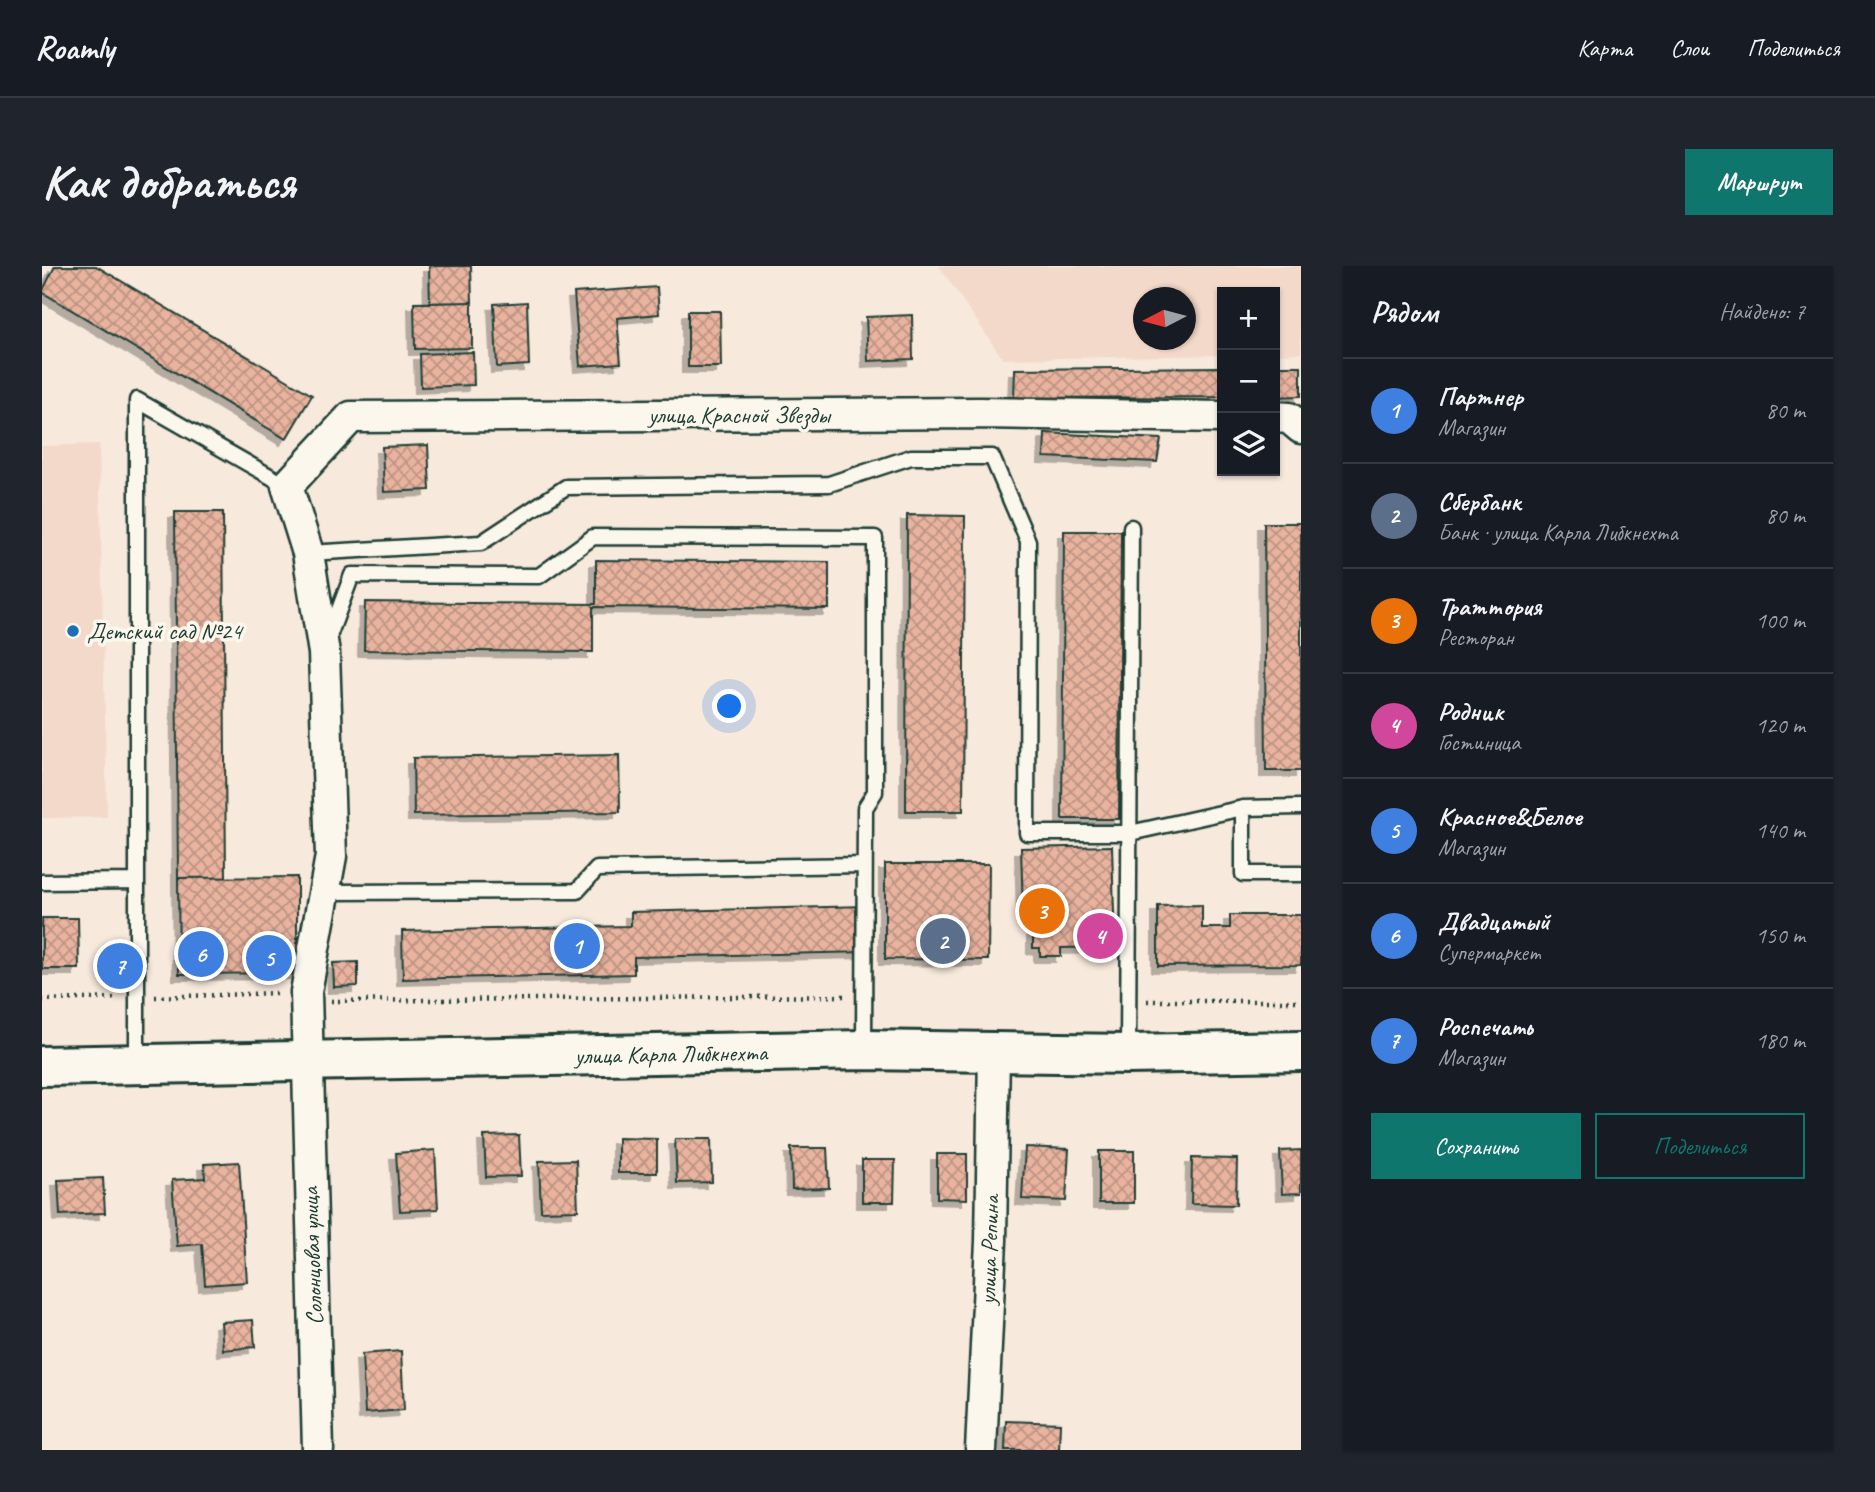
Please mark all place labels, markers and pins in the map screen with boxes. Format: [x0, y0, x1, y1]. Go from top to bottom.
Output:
place label: Детский сад №24 [87, 616, 244, 646]
marker: Детский сад №24 [65, 623, 81, 639]
pin: 3 [1019, 885, 1065, 937]
pin: 4 [1077, 910, 1123, 962]
pin: 2 [920, 915, 966, 967]
pin: 1 [554, 920, 600, 972]
pin: 6 [178, 928, 224, 980]
pin: 5 [246, 932, 292, 984]
pin: 7 [97, 940, 143, 992]

